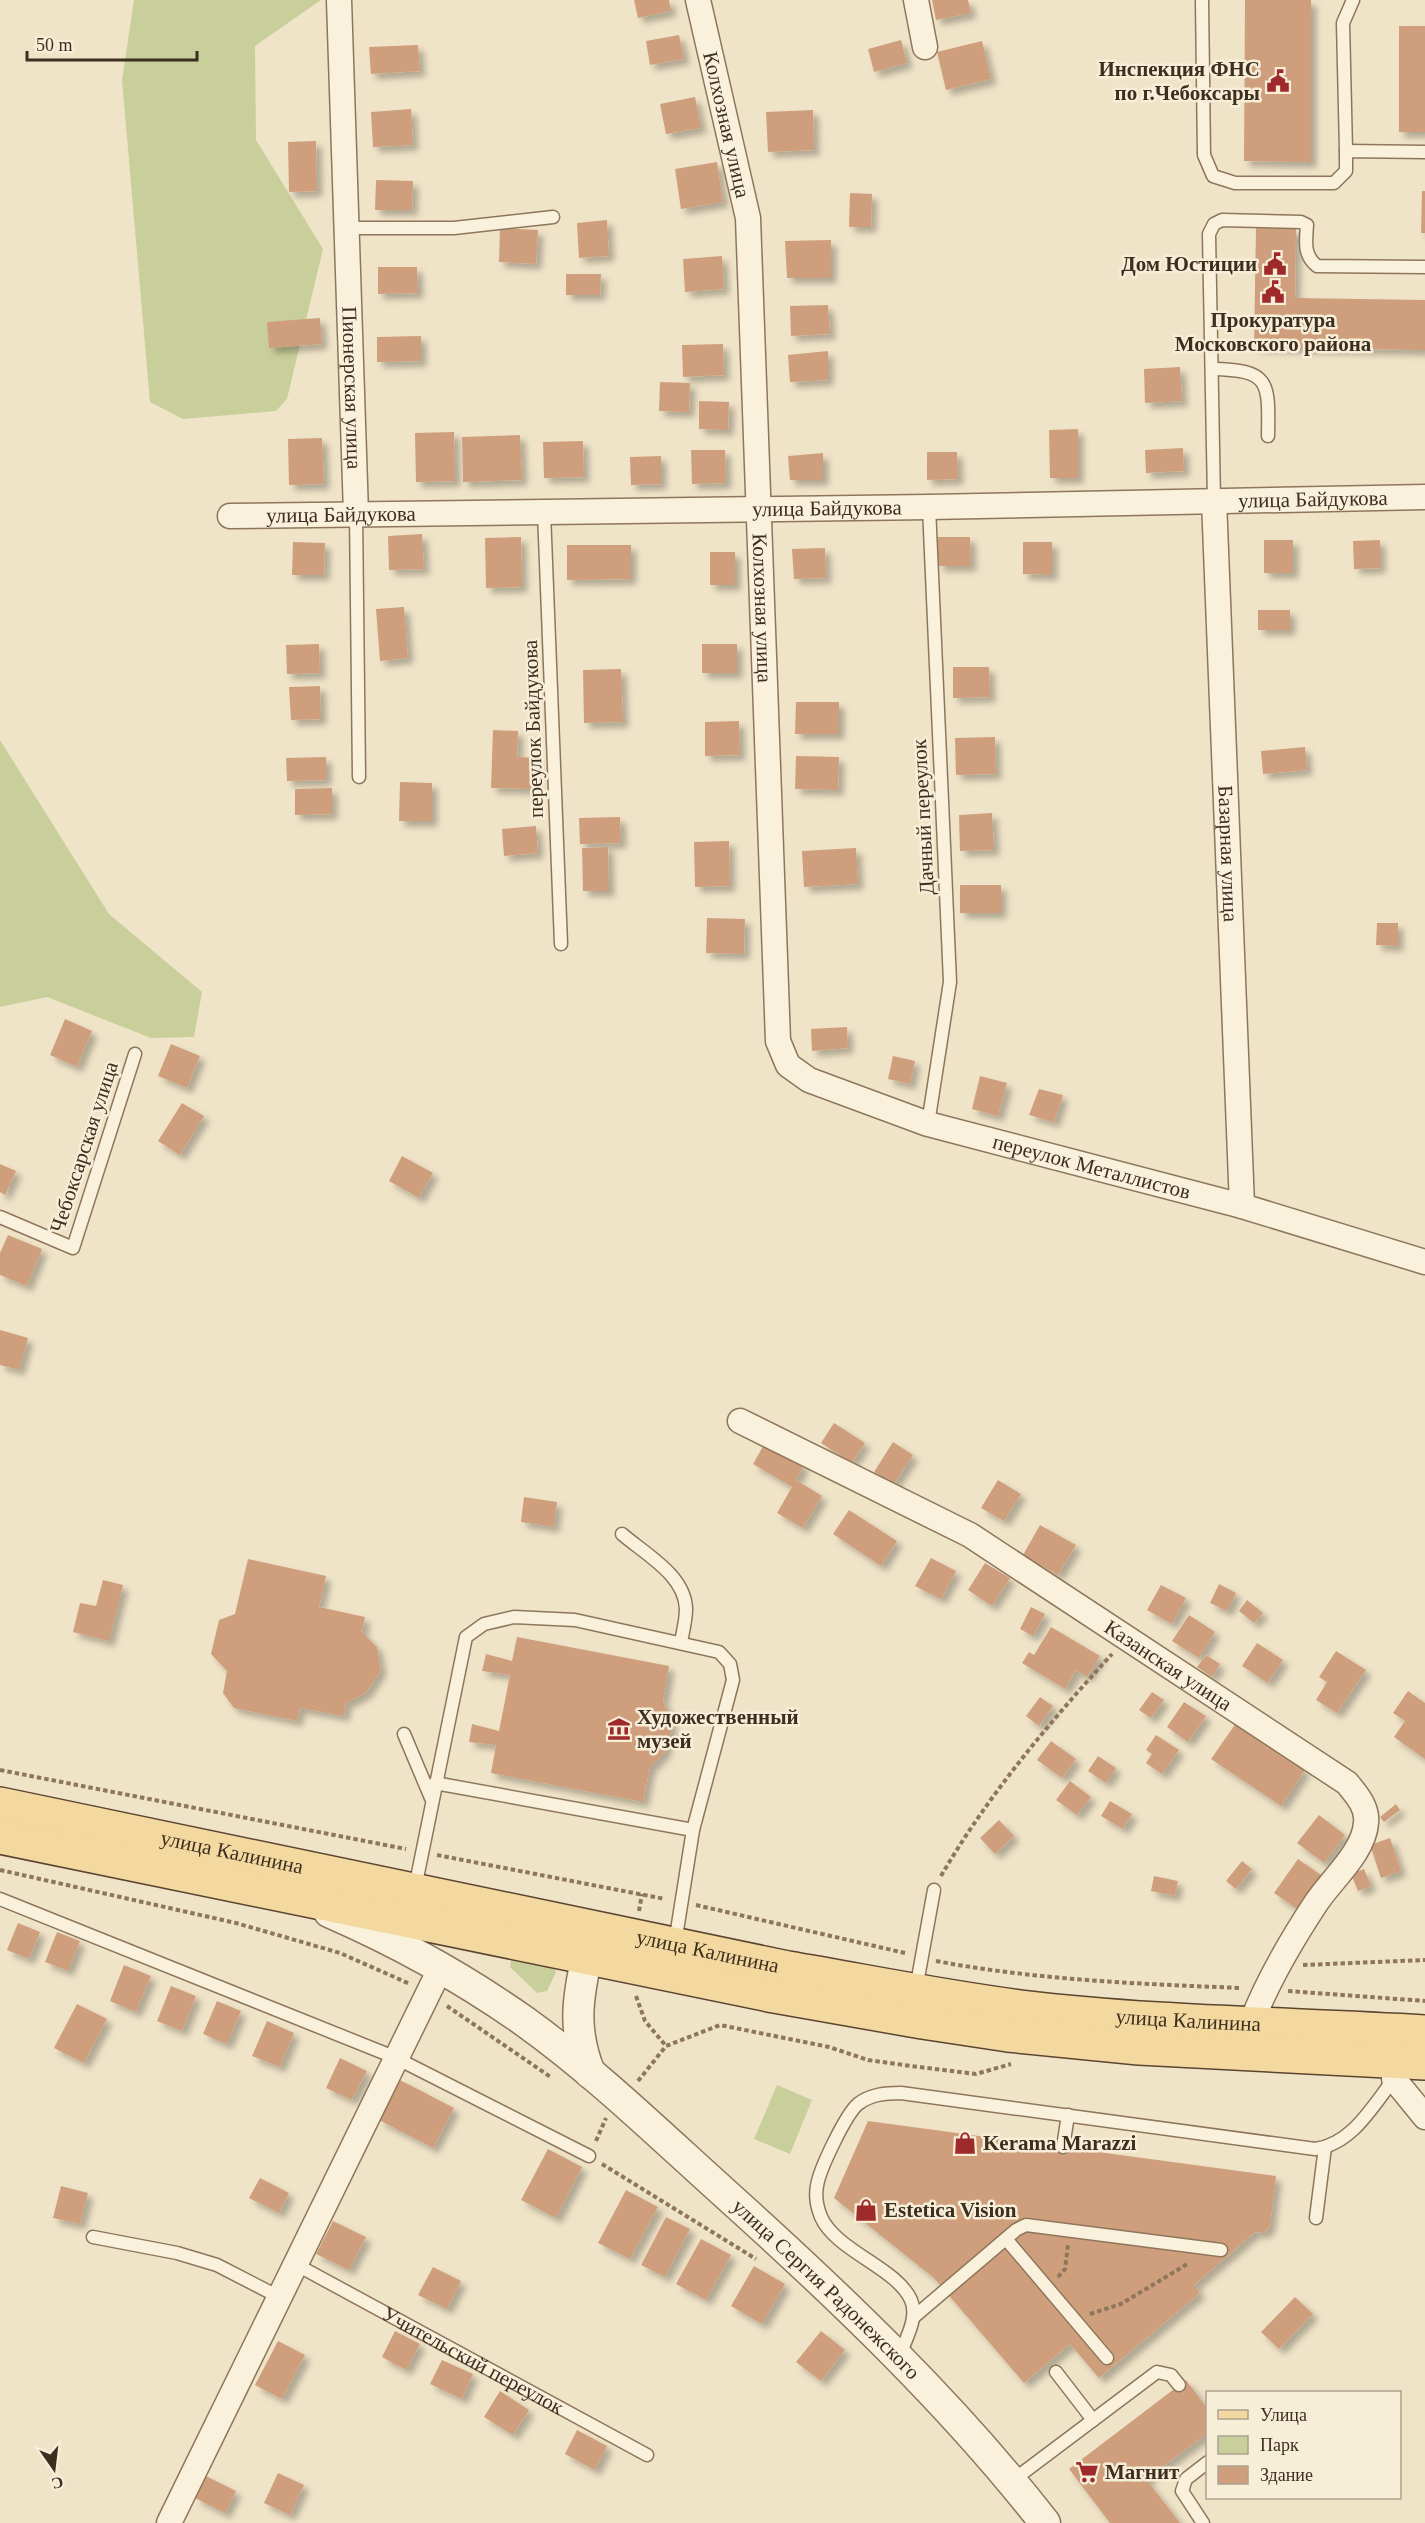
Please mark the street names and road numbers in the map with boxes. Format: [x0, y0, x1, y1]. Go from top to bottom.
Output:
street label: Колхозная улица [698, 49, 755, 201]
street label: Пионерская улица [337, 306, 367, 470]
street label: улица Байдукова [1238, 486, 1389, 513]
street label: улица Байдукова [752, 495, 903, 521]
street label: улица Байдукова [266, 502, 417, 528]
street label: Колхозная улица [748, 533, 777, 684]
street label: переулок Байдукова [518, 639, 548, 818]
street label: Дачный переулок [907, 738, 939, 895]
street label: Базарная улица [1213, 785, 1243, 923]
street label: Чебоксарская улица [45, 1058, 123, 1236]
street label: переулок Металлистов [990, 1129, 1193, 1204]
street label: Казанская улица [1100, 1615, 1237, 1716]
street label: улица Калинина [159, 1826, 306, 1879]
street label: улица Калинина [634, 1925, 782, 1978]
street label: улица Калинина [1115, 2004, 1262, 2036]
street label: улица Сергия Радонежского [727, 2194, 925, 2384]
street label: Учительский переулок [378, 2301, 568, 2420]

